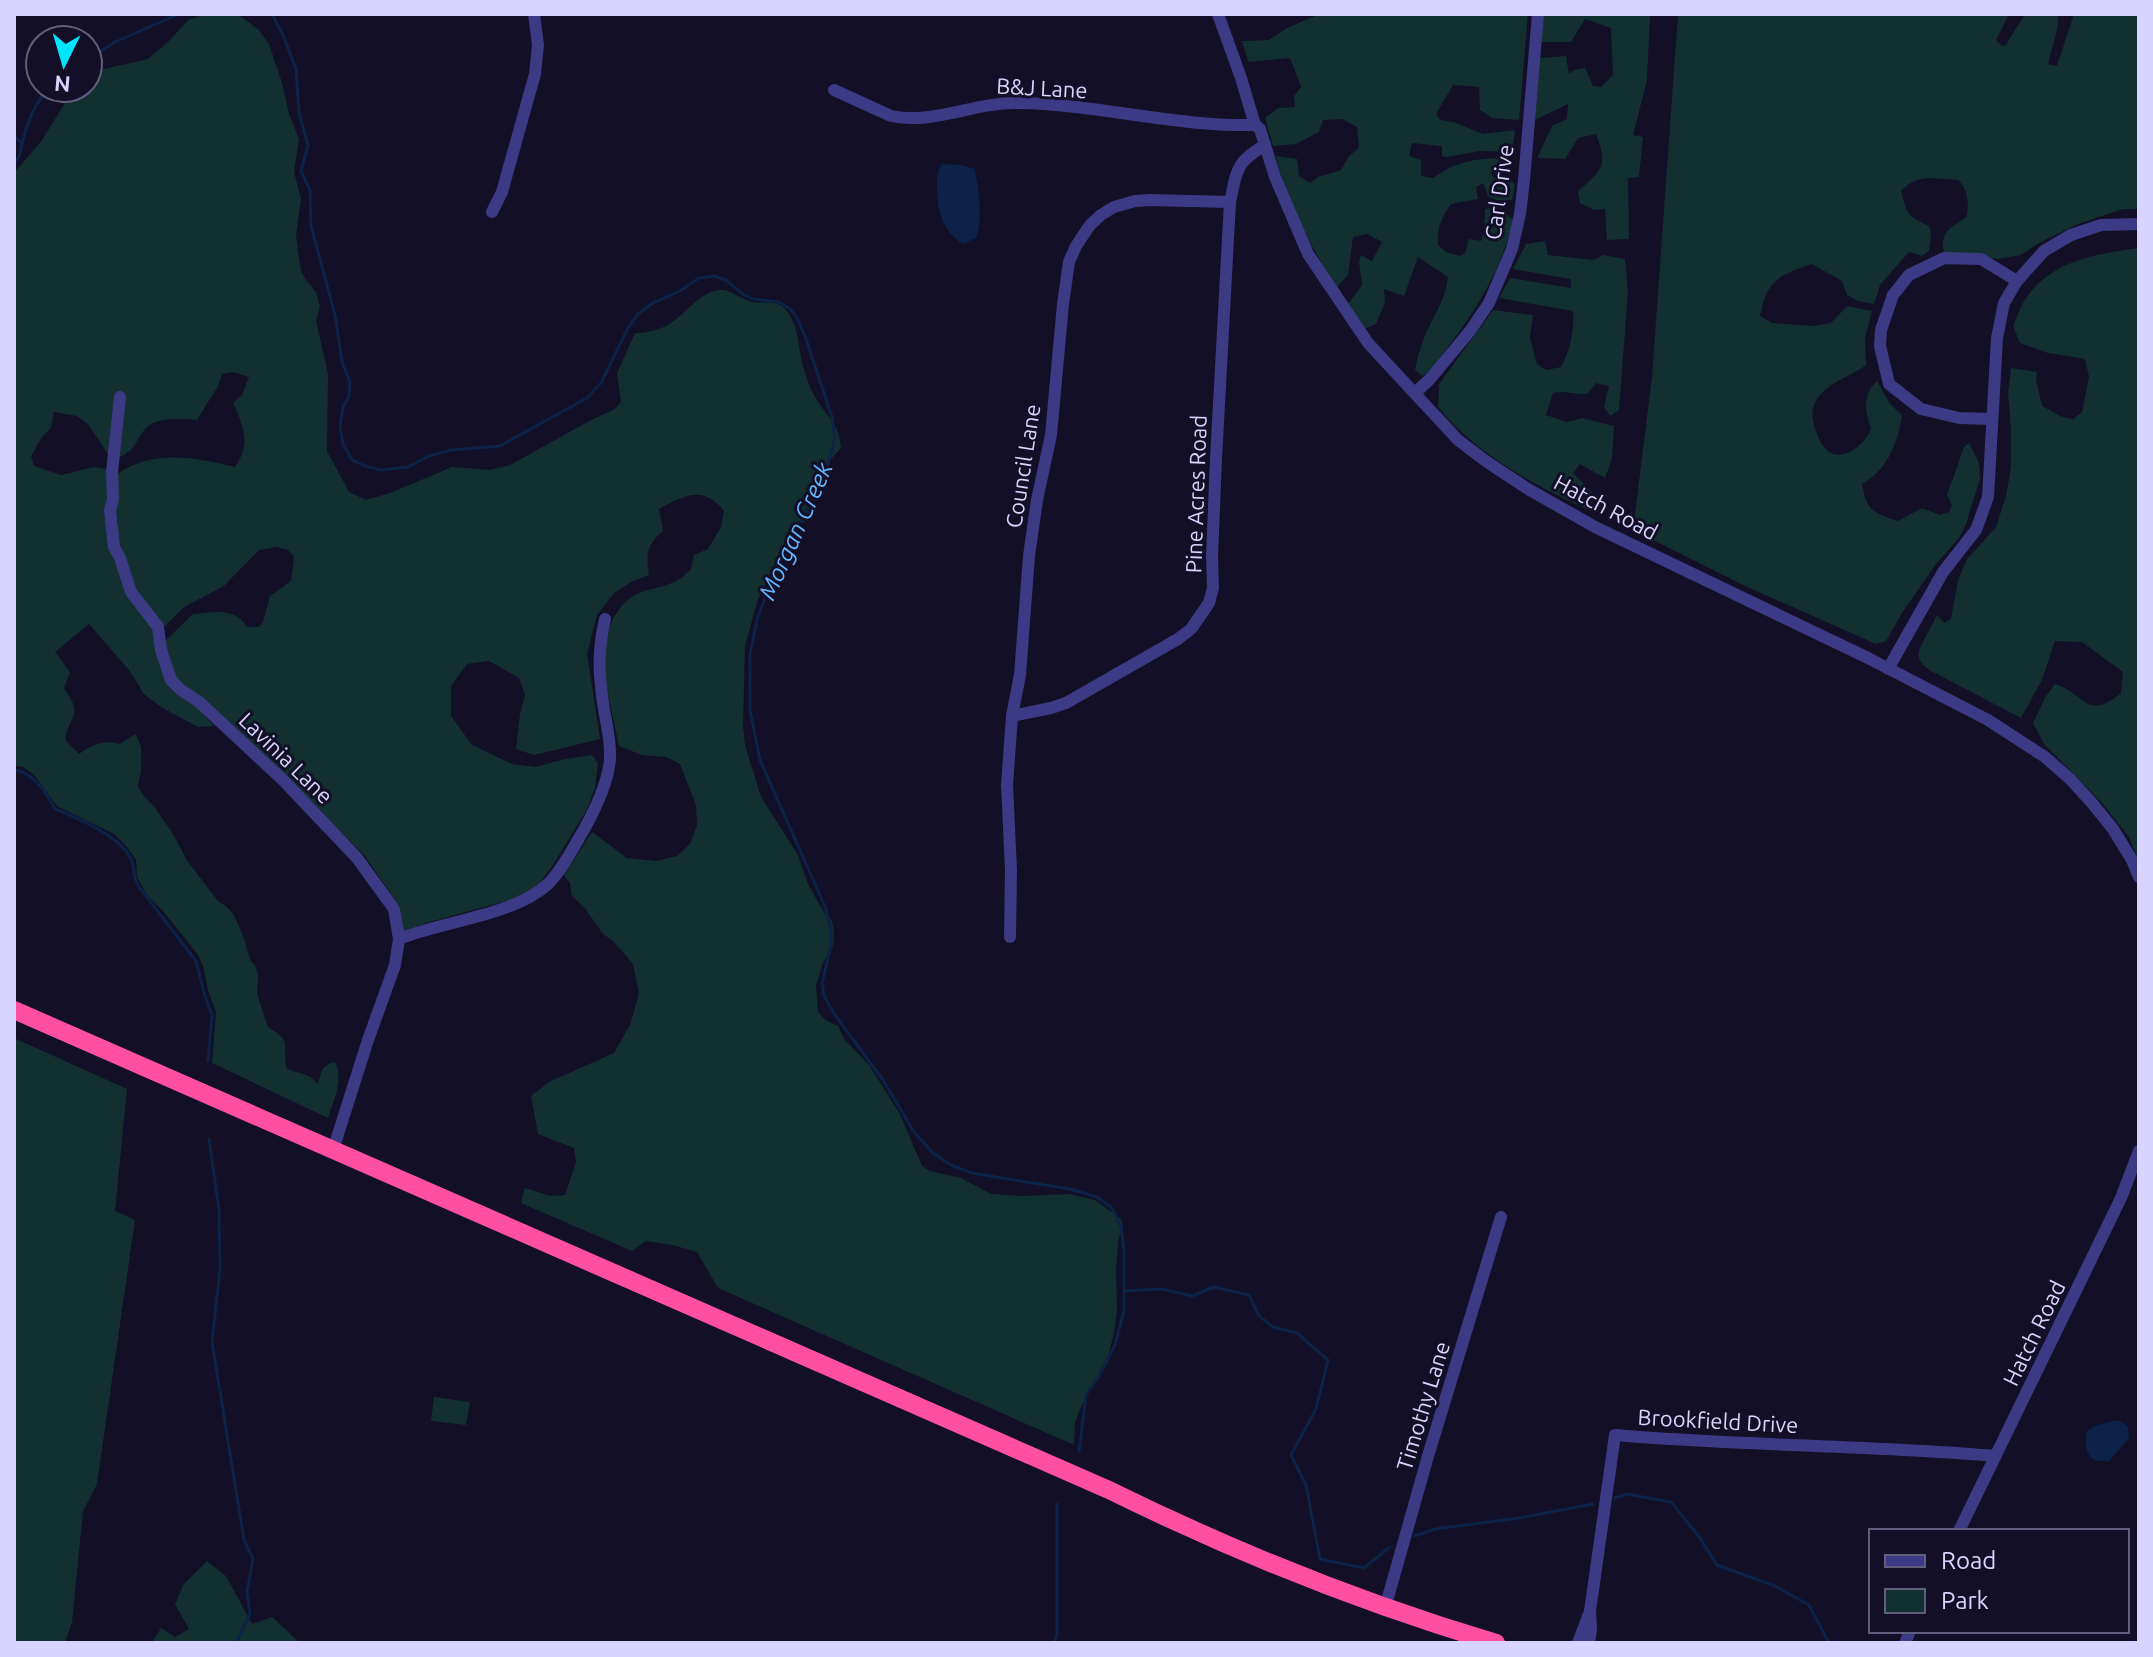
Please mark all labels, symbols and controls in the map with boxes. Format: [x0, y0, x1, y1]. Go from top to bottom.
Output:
north arrow [24, 24, 104, 104]
text: N [53, 71, 71, 98]
street label: B&J Lane [996, 73, 1088, 102]
street label: Carl Drive [1479, 143, 1518, 241]
street label: Council Lane [1000, 402, 1045, 530]
street label: Pine Acres Road [1180, 414, 1211, 574]
water label: Morgan Creek [753, 457, 838, 604]
street label: Hatch Road [1550, 469, 1662, 544]
street label: Lavinia Lane [234, 707, 338, 808]
street label: Hatch Road [1997, 1276, 2070, 1389]
street label: Timothy Lane [1391, 1338, 1454, 1473]
street label: Brookfield Drive [1637, 1404, 1799, 1437]
legend [1869, 1529, 2129, 1633]
text: Road [1941, 1547, 1996, 1574]
text: Park [1941, 1587, 1989, 1614]

